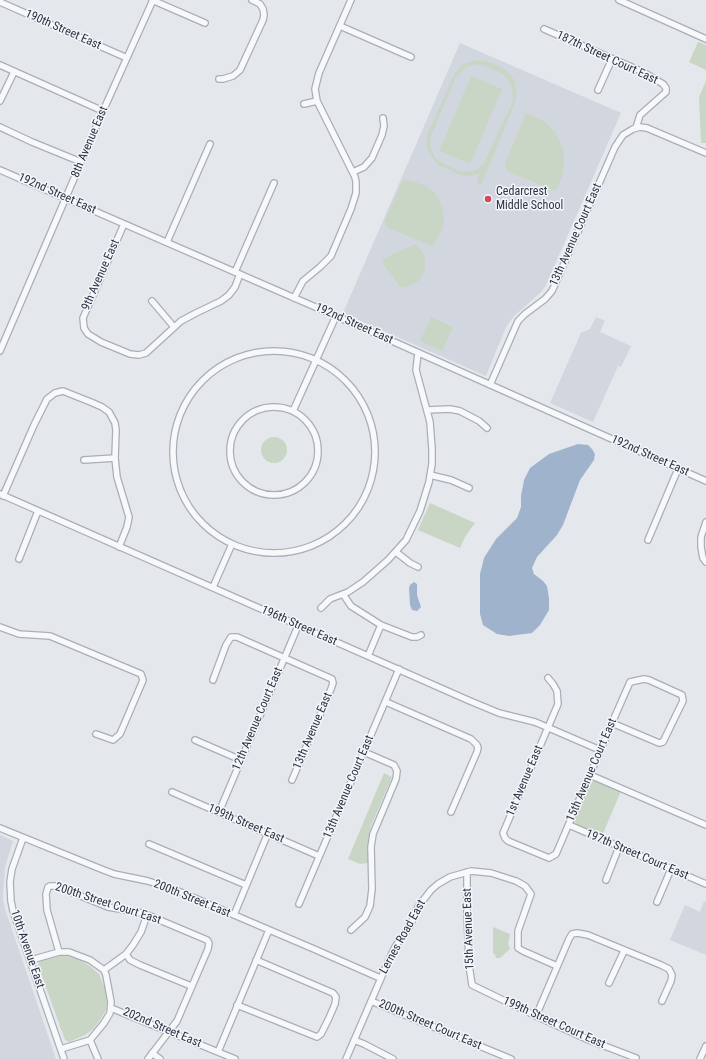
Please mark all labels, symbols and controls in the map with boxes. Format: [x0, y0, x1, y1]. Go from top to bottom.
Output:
street label: 190th Street East [23, 7, 103, 53]
street label: 187th Street Court East [554, 28, 660, 88]
street label: 8th Avenue East [69, 104, 111, 180]
street label: 192nd Street East [16, 170, 98, 218]
street label: 13th Avenue Court East [547, 181, 605, 289]
place label: Cedarcrest Middle School [496, 185, 563, 213]
marker: Cedarcrest Middle School [483, 194, 493, 204]
street label: 9th Avenue East [79, 237, 123, 313]
street label: 192nd Street East [313, 300, 395, 348]
street label: 192nd Street East [609, 432, 691, 480]
street label: 196th Street East [259, 603, 339, 649]
street label: 12th Avenue Court East [230, 665, 286, 773]
street label: 13th Avenue East [290, 690, 336, 772]
street label: 15th Avenue Court East [564, 716, 620, 824]
street label: 13th Avenue Court East [321, 733, 377, 841]
street label: 1st Avenue East [504, 743, 546, 819]
street label: 199th Street East [206, 801, 286, 847]
street label: 197th Street Court East [583, 827, 691, 883]
street label: 200th Street East [152, 877, 232, 921]
street label: 200th Street Court East [53, 880, 163, 928]
street label: 15th Avenue East [460, 888, 478, 970]
street label: Lernes Road East [377, 898, 429, 976]
street label: 10th Avenue East [7, 908, 47, 990]
street label: 199th Street Court East [501, 994, 607, 1052]
street label: 200th Street Court East [376, 997, 484, 1053]
street label: 202nd Street East [121, 1005, 203, 1051]

